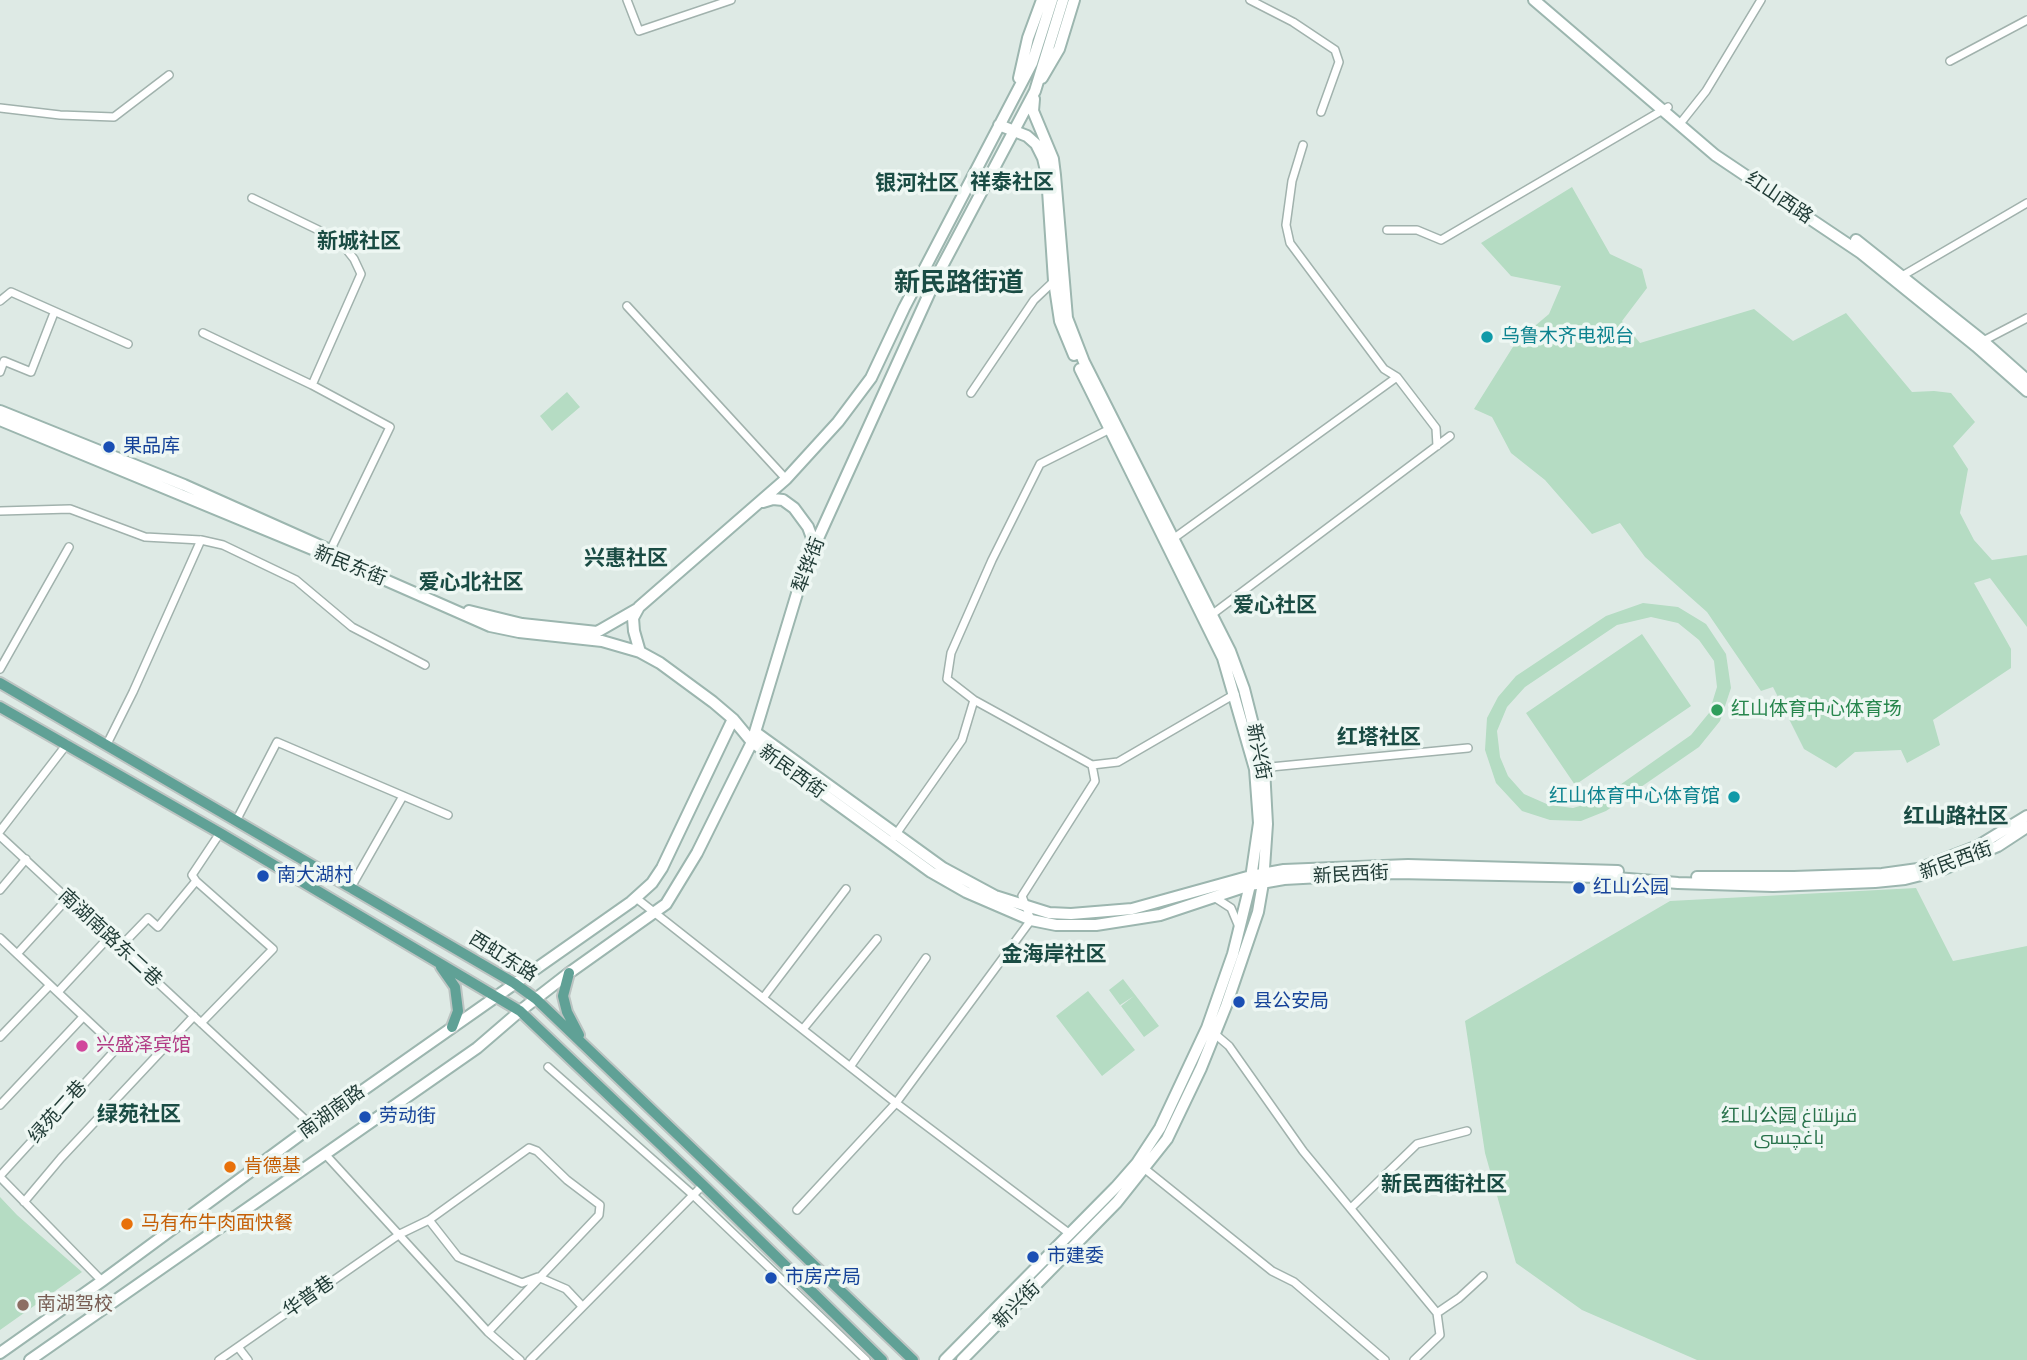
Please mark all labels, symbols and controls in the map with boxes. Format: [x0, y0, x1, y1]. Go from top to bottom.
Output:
street label: 红山西路 [1741, 167, 1817, 229]
district label: 祥泰社区 [970, 170, 1054, 196]
district label: 银河社区 [875, 171, 959, 197]
district label: 新城社区 [317, 229, 401, 255]
district label: 新民路街道 [894, 267, 1024, 299]
place label: 乌鲁木齐电视台 [1501, 326, 1634, 348]
marker: 乌鲁木齐电视台 [1479, 329, 1495, 345]
place label: 果品库 [123, 436, 180, 458]
marker: 果品库 [101, 439, 117, 455]
street label: 犁铧街 [788, 534, 830, 596]
street label: 新民东街 [310, 541, 390, 591]
district label: 兴惠社区 [584, 546, 668, 572]
district label: 爱心北社区 [419, 570, 523, 596]
district label: 爱心社区 [1233, 593, 1317, 619]
place label: 红山体育中心体育场 [1731, 699, 1902, 721]
marker: 红山体育中心体育场 [1709, 702, 1725, 718]
street label: 新兴街 [1241, 722, 1275, 782]
district label: 红塔社区 [1337, 725, 1421, 751]
street label: 新民西街 [755, 740, 829, 804]
place label: 红山体育中心体育馆 [1549, 786, 1720, 808]
marker: 红山体育中心体育馆 [1726, 789, 1742, 805]
district label: 红山路社区 [1904, 804, 2008, 830]
street label: 新民西街 [1916, 837, 1996, 885]
street label: 新民西街 [1312, 862, 1390, 888]
place label: 南大湖村 [277, 865, 353, 887]
marker: 南大湖村 [255, 868, 271, 884]
place label: 红山公园 [1593, 877, 1669, 899]
marker: 红山公园 [1571, 880, 1587, 896]
street label: 南湖南路东二巷 [54, 884, 166, 992]
street label: 西虹东路 [465, 927, 541, 987]
district label: 金海岸社区 [1002, 942, 1106, 968]
place label: 县公安局 [1253, 991, 1329, 1013]
marker: 县公安局 [1231, 994, 1247, 1010]
place label: 兴盛泽宾馆 [96, 1035, 191, 1057]
marker: 兴盛泽宾馆 [74, 1038, 90, 1054]
street label: 绿苑二巷 [24, 1076, 92, 1148]
street label: 南湖南路 [295, 1080, 369, 1144]
district label: 绿苑社区 [97, 1102, 181, 1128]
place label: 劳动街 [379, 1106, 436, 1128]
park label: 红山公园 قىزىلتاغ باغچىسى [1721, 1106, 1857, 1150]
marker: 劳动街 [357, 1109, 373, 1125]
place label: 肯德基 [244, 1156, 301, 1178]
marker: 肯德基 [222, 1159, 238, 1175]
district label: 新民西街社区 [1381, 1172, 1507, 1198]
place label: 马有布牛肉面快餐 [141, 1213, 293, 1235]
marker: 马有布牛肉面快餐 [119, 1216, 135, 1232]
place label: 市建委 [1047, 1246, 1104, 1268]
marker: 市建委 [1025, 1249, 1041, 1265]
place label: 市房产局 [785, 1267, 861, 1289]
marker: 市房产局 [763, 1270, 779, 1286]
street label: 华普巷 [279, 1271, 339, 1323]
street label: 新兴街 [989, 1277, 1045, 1333]
place label: 南湖驾校 [37, 1294, 113, 1316]
marker: 南湖驾校 [15, 1297, 31, 1313]

